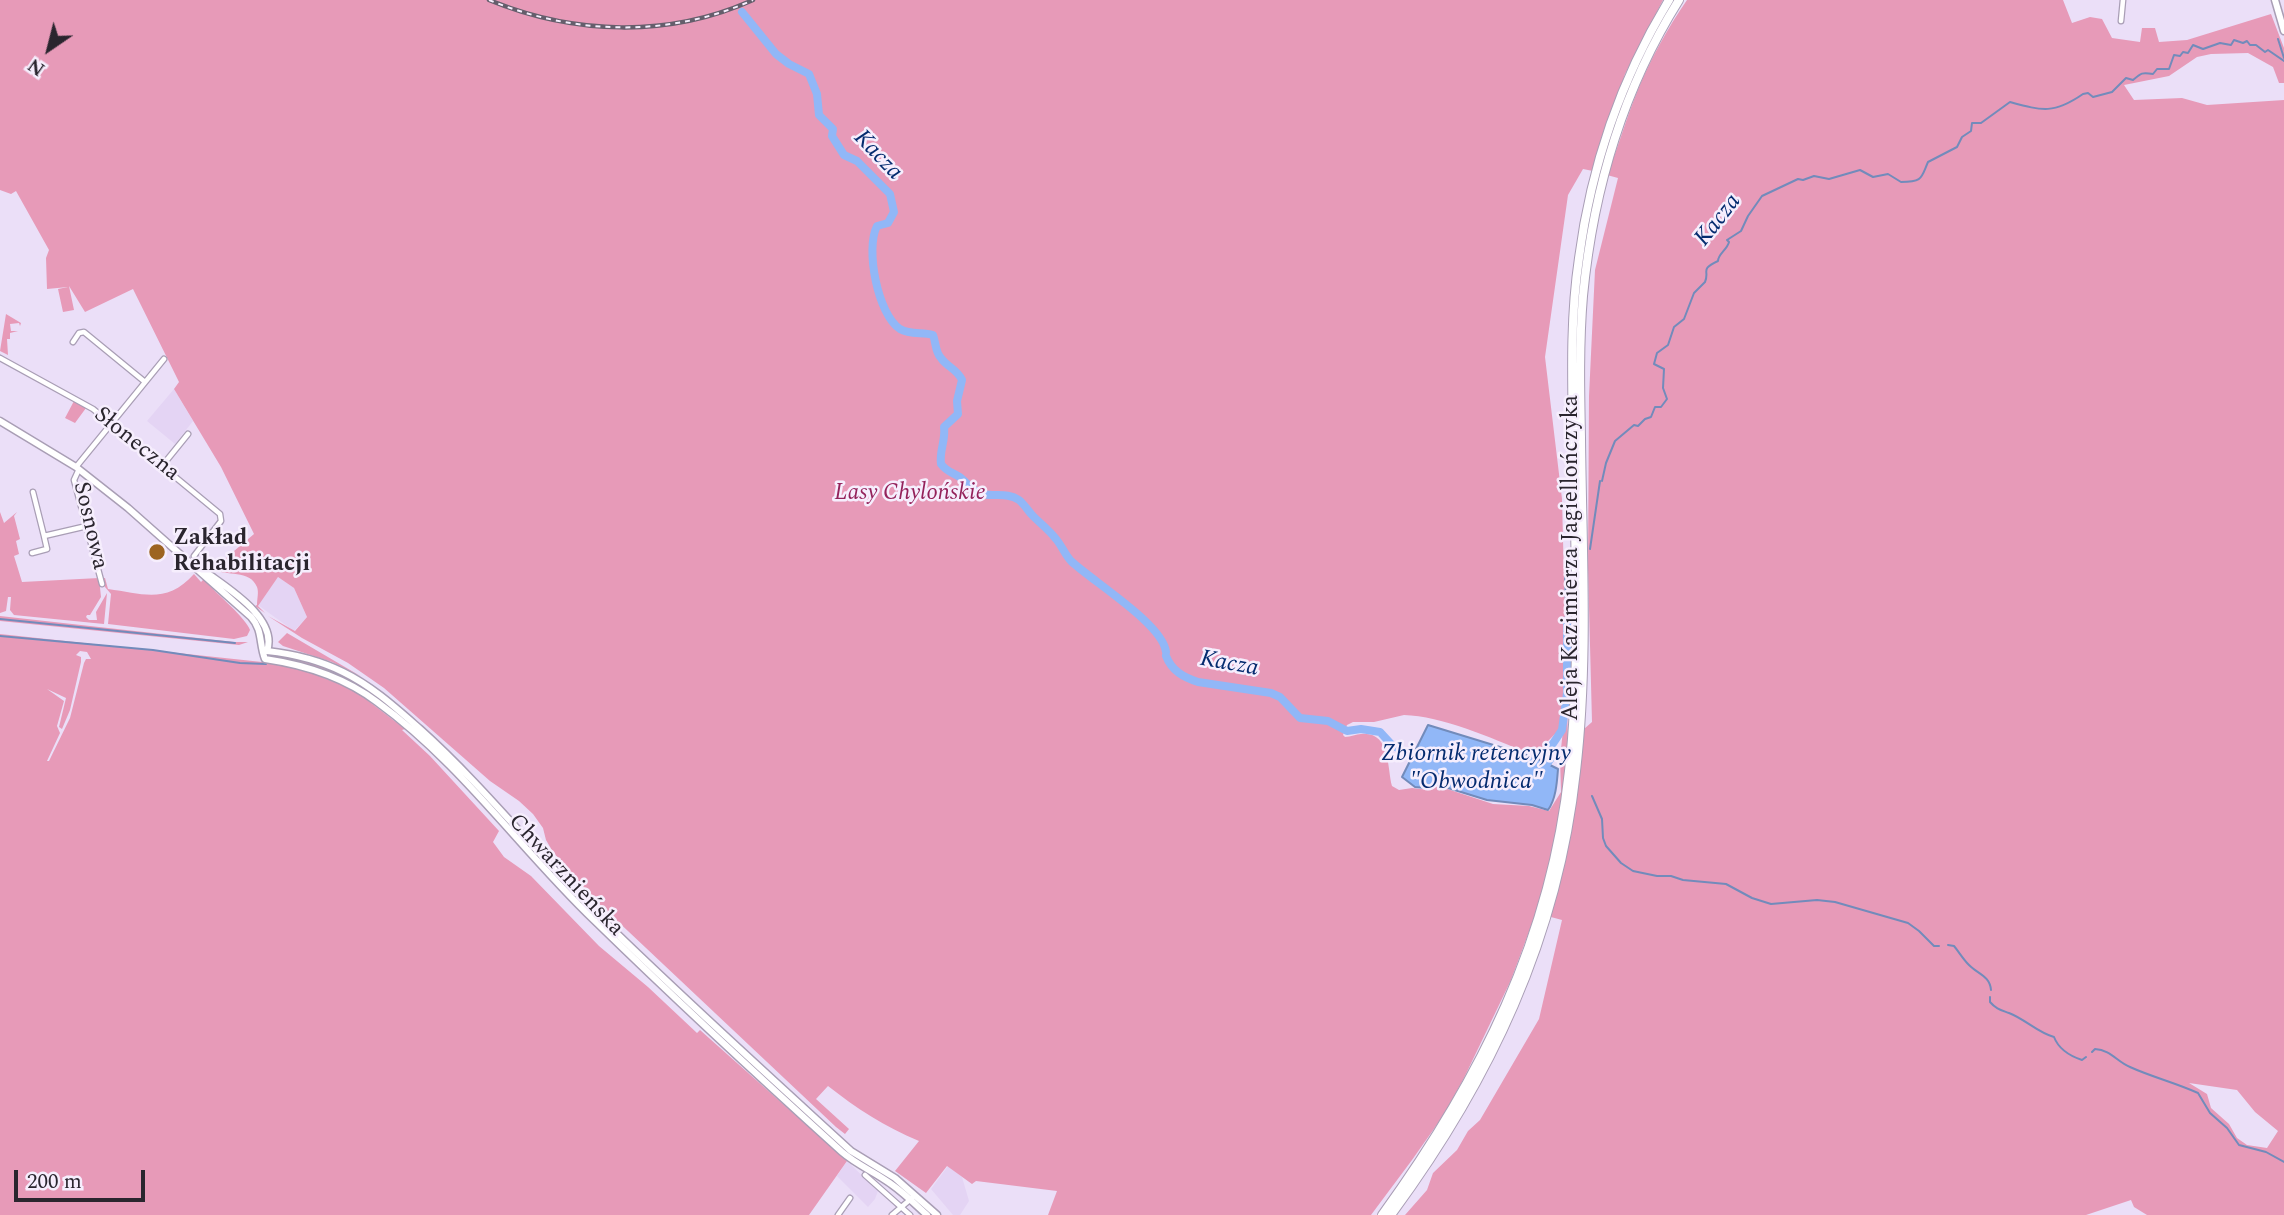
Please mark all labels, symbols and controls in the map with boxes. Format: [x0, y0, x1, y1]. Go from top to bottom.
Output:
north arrow [14, 14, 84, 84]
text: N [22, 50, 51, 83]
water label: Kacza [846, 125, 908, 187]
water label: Kacza [1690, 189, 1748, 253]
street label: Aleja Kazimierza Jagiellończyka [1558, 395, 1586, 721]
street label: Słoneczna [87, 402, 185, 488]
street label: Sosnowa [65, 479, 113, 573]
park label: Lasy Chylońskie [834, 480, 986, 508]
place label: Zakład Rehabilitacji [173, 525, 310, 579]
marker: Zakład Rehabilitacji [147, 542, 167, 562]
water label: Kacza [1198, 646, 1260, 684]
water label: Zbiornik retencyjny "Obwodnica" [1381, 741, 1571, 797]
street label: Chwarznieńska [501, 809, 629, 943]
scale bar [18, 1156, 149, 1200]
text: 200 m [27, 1166, 82, 1198]

